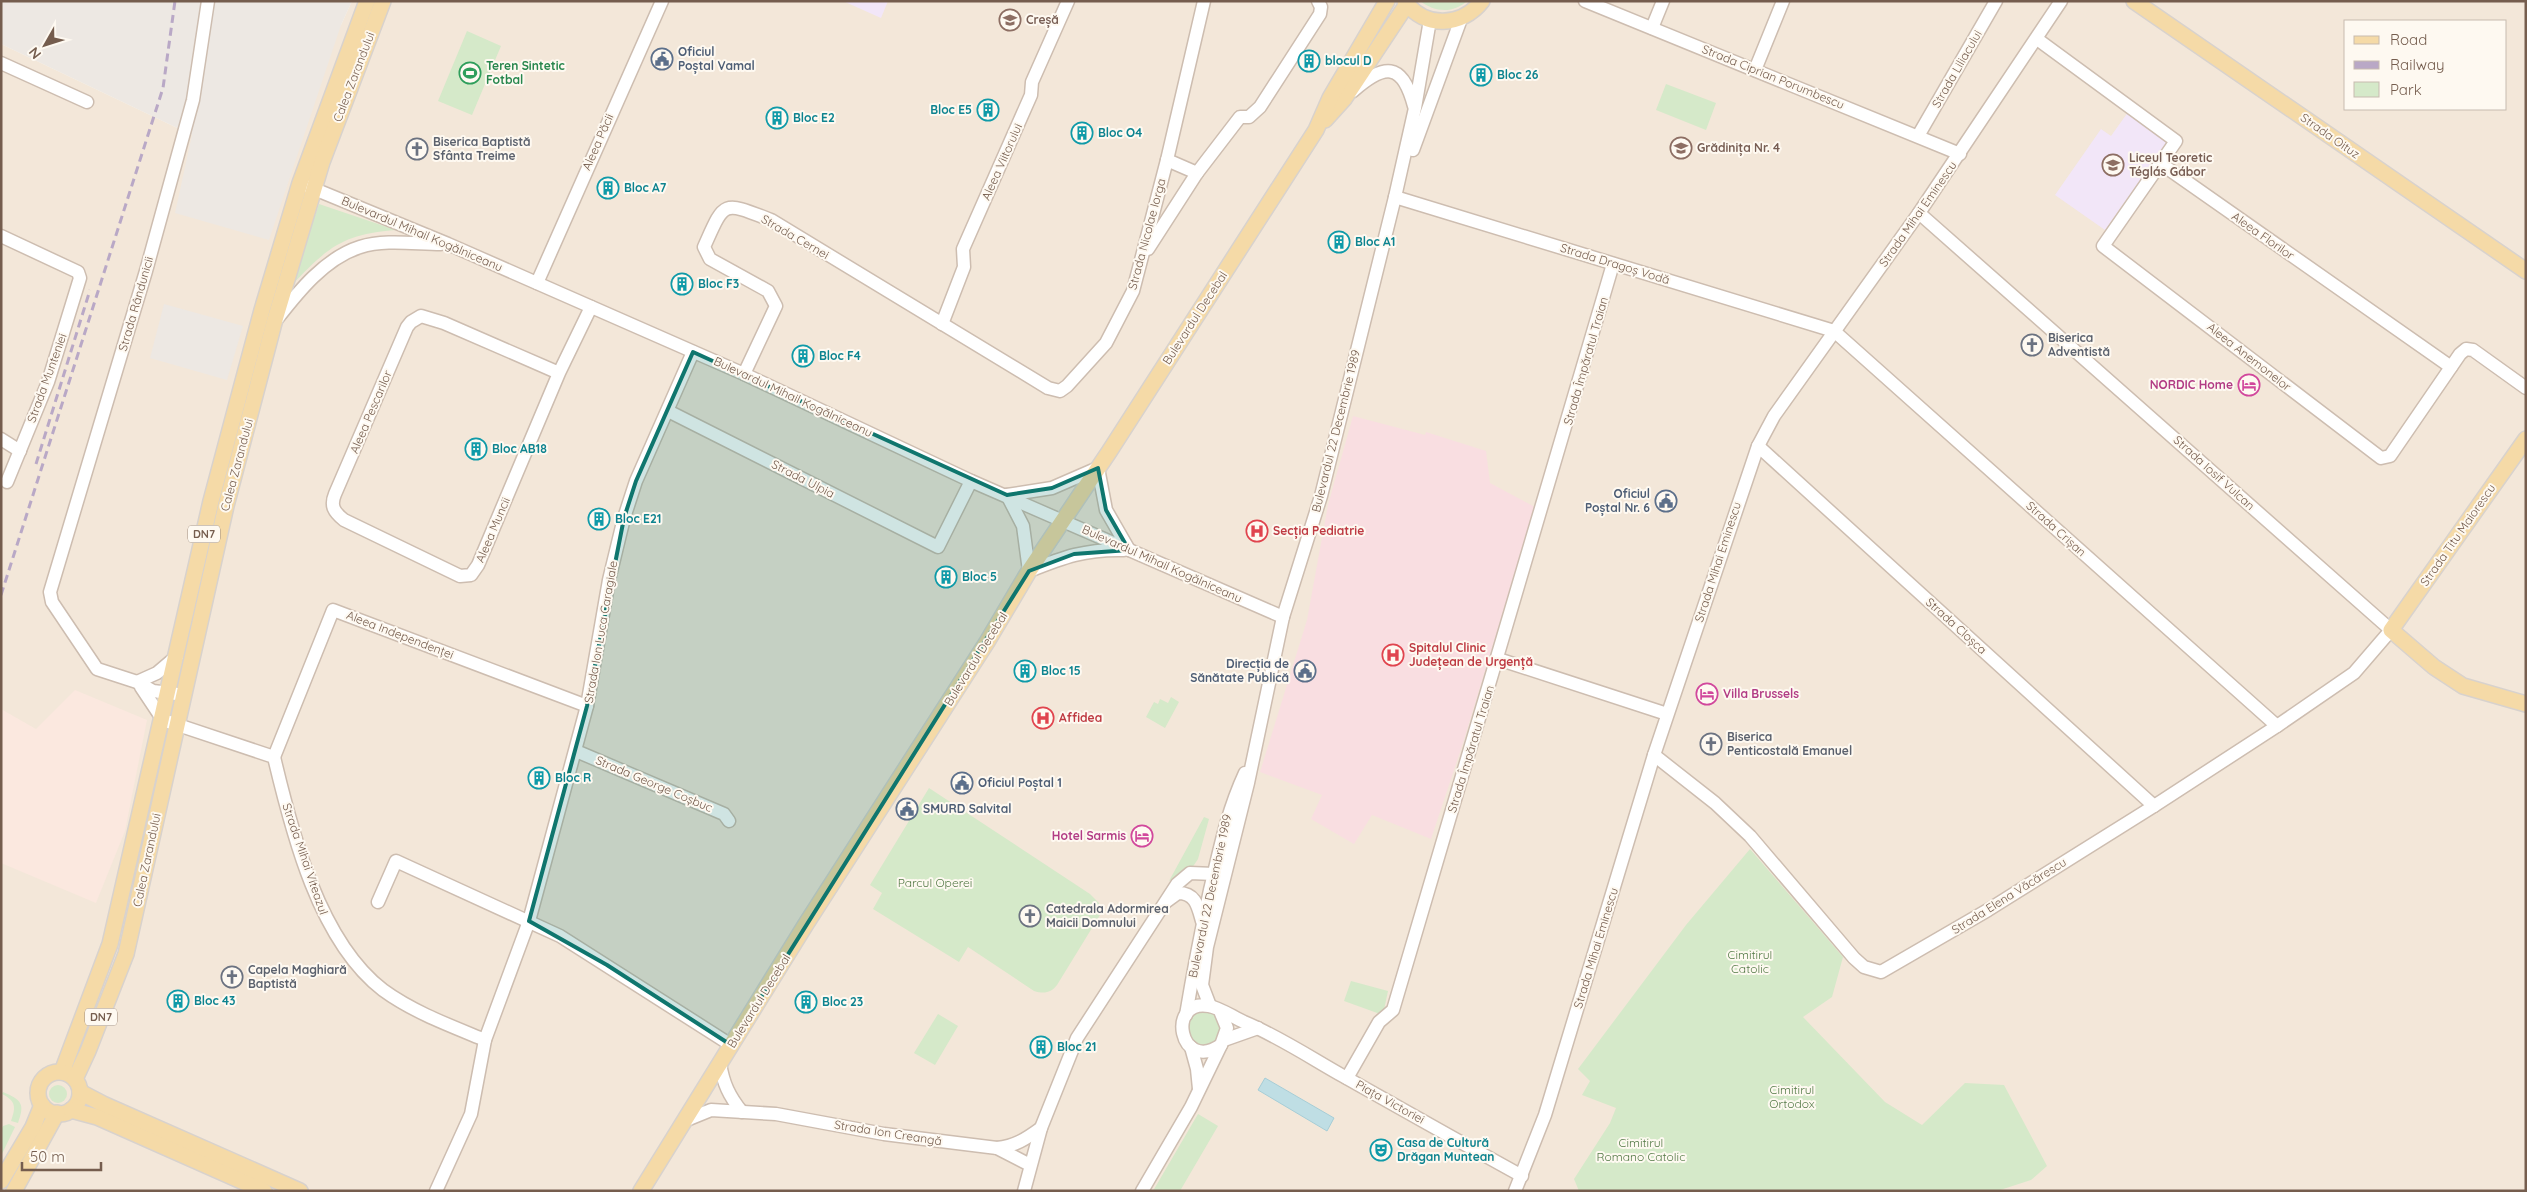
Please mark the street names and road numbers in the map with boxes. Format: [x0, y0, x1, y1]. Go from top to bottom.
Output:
street label: Strada Liliacului [1928, 27, 1985, 110]
street label: Calea Zarandului [329, 30, 378, 124]
street label: Strada Ciprian Porumbescu [1700, 41, 1847, 112]
street label: Strada Oituz [2298, 110, 2363, 162]
street label: Aleea Păcii [578, 111, 617, 172]
street label: Aleea Viitorului [978, 121, 1025, 203]
street label: Strada Mihai Eminescu [1875, 158, 1960, 269]
street label: Strada Nicolae Iorga [1124, 177, 1169, 291]
street label: Bulevardul Mihail Kogălniceanu [339, 193, 505, 274]
street label: Aleea Florilor [2229, 209, 2298, 263]
street label: Strada Cernei [759, 211, 832, 262]
street label: Strada Dragoș Vodă [1559, 240, 1672, 287]
street label: Strada Rândunicii [115, 255, 156, 353]
street label: Bulevardul Decebal [1159, 268, 1230, 367]
street label: Strada Împăratul Traian [1560, 295, 1611, 427]
street label: Aleea Anemonelor [2204, 319, 2295, 394]
street label: Strada Munteniei [23, 331, 70, 424]
street label: Bulevardul 22 Decembrie 1989 [1308, 348, 1363, 514]
street label: Bulevardul Mihail Kogălniceanu [711, 353, 875, 440]
street label: Aleea Pescarilor [346, 367, 395, 456]
street label: Calea Zarandului [217, 417, 256, 513]
street label: Strada Iosif Vulcan [2171, 432, 2258, 513]
street label: Strada Ulpia [769, 456, 837, 501]
street label: Strada Titu Maiorescu [2417, 481, 2498, 589]
street label: Aleea Muncii [472, 495, 513, 565]
street label: Strada Crișan [2023, 498, 2089, 559]
street label: Strada Mihai Eminescu [1691, 500, 1744, 624]
street label: Bulevardul Mihail Kogălniceanu [1080, 521, 1245, 606]
road number: DN7 [188, 526, 220, 542]
street label: Strada Ion Luca Caragiale [581, 559, 620, 704]
street label: Strada Cloșca [1923, 594, 1990, 657]
street label: Aleea Independenței [344, 607, 456, 662]
street label: Bulevardul Decebal [941, 609, 1011, 709]
street label: Strada Împăratul Traian [1444, 683, 1497, 814]
street label: Strada George Coșbuc [593, 752, 715, 815]
street label: Strada Mihai Viteazul [279, 801, 332, 916]
street label: Calea Zarandului [129, 812, 164, 908]
street label: Bulevardul 22 Decembrie 1989 [1185, 812, 1234, 979]
street label: Strada Elena Văcărescu [1949, 854, 2069, 937]
street label: Strada Mihai Eminescu [1570, 886, 1621, 1010]
street label: Bulevardul Decebal [724, 951, 794, 1051]
road number: DN7 [85, 1009, 117, 1026]
street label: Piața Victoriei [1353, 1077, 1427, 1127]
street label: Strada Ion Creangă [833, 1117, 943, 1148]

